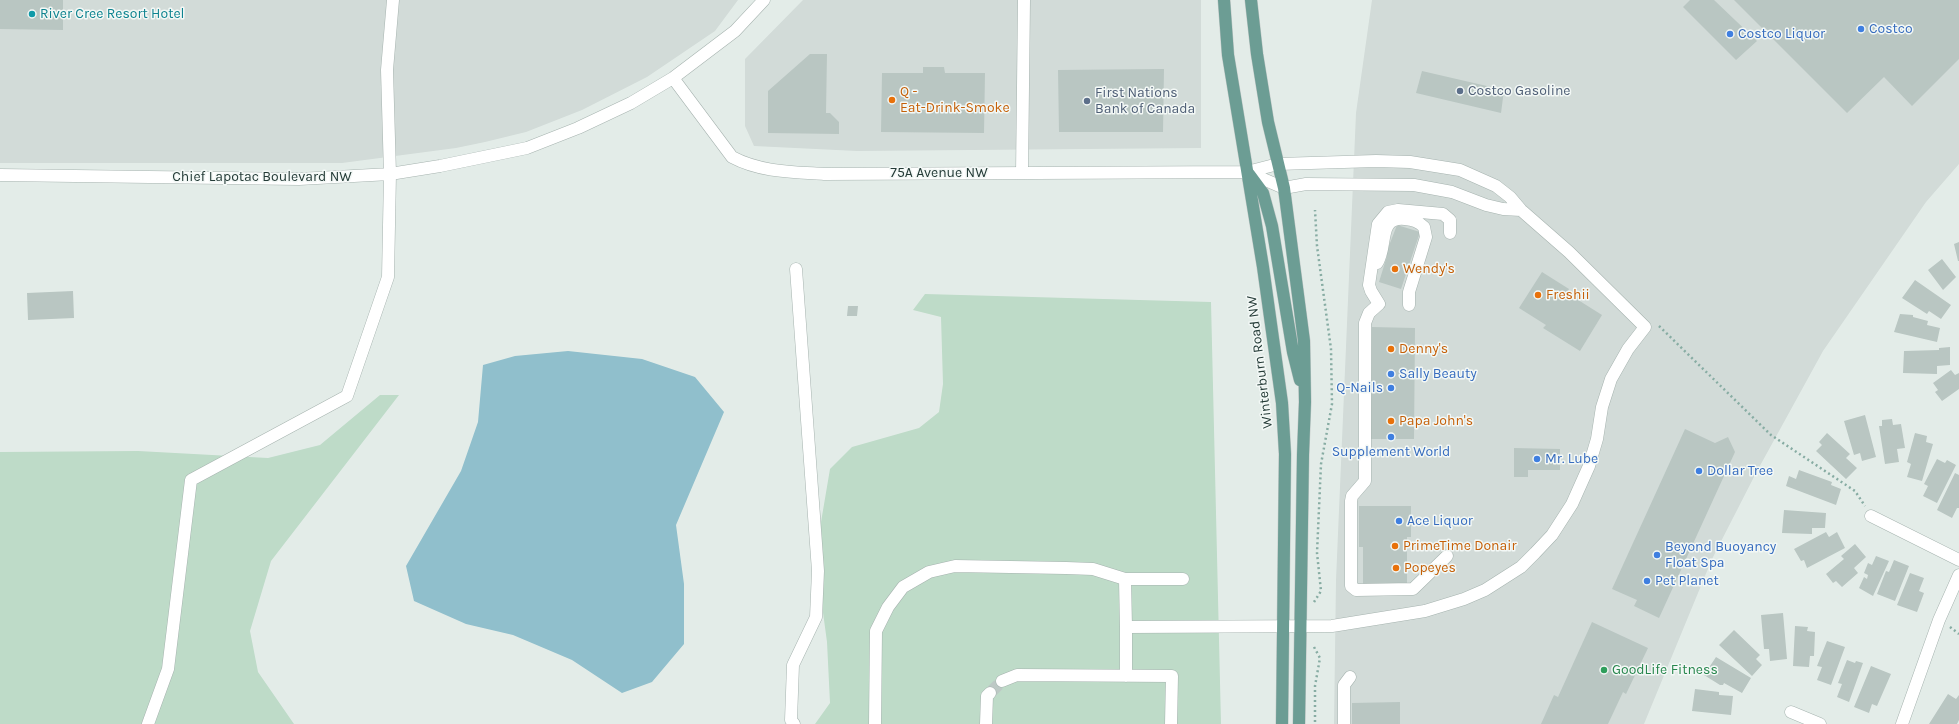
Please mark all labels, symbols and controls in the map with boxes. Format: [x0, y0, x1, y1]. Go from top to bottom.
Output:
place label: River Cree Resort Hotel [40, 6, 185, 22]
marker: River Cree Resort Hotel [27, 9, 37, 19]
place label: Costco [1869, 21, 1913, 37]
marker: Costco [1856, 24, 1866, 34]
place label: Costco Liquor [1738, 26, 1825, 42]
marker: Costco Liquor [1725, 29, 1735, 39]
place label: Costco Gasoline [1468, 83, 1571, 99]
place label: Q - Eat-Drink-Smoke [900, 84, 1010, 116]
place label: First Nations Bank of Canada [1095, 85, 1195, 118]
marker: Costco Gasoline [1455, 86, 1465, 96]
marker: Q - Eat-Drink-Smoke [887, 95, 897, 105]
marker: First Nations Bank of Canada [1082, 96, 1092, 106]
street label: 75A Avenue NW [890, 165, 988, 181]
street label: Chief Lapotac Boulevard NW [172, 169, 352, 185]
place label: Wendy's [1403, 261, 1455, 277]
marker: Wendy's [1390, 264, 1400, 274]
place label: Freshii [1546, 287, 1590, 303]
marker: Freshii [1533, 290, 1543, 300]
street label: Winterburn Road NW [1244, 295, 1276, 429]
place label: Denny's [1399, 341, 1448, 357]
marker: Denny's [1386, 344, 1396, 354]
place label: Sally Beauty [1399, 366, 1477, 382]
marker: Sally Beauty [1386, 369, 1396, 379]
place label: Q-Nails [1336, 380, 1383, 396]
marker: Q-Nails [1386, 383, 1396, 393]
place label: Papa John's [1399, 413, 1473, 429]
marker: Papa John's [1386, 416, 1396, 426]
marker: Supplement World [1386, 432, 1396, 442]
place label: Supplement World [1332, 444, 1450, 460]
place label: Mr. Lube [1545, 451, 1598, 467]
marker: Mr. Lube [1532, 454, 1542, 464]
place label: Dollar Tree [1707, 463, 1773, 479]
marker: Dollar Tree [1694, 466, 1704, 476]
place label: Ace Liquor [1407, 513, 1473, 529]
marker: Ace Liquor [1394, 516, 1404, 526]
place label: PrimeTime Donair [1403, 538, 1516, 554]
place label: Beyond Buoyancy Float Spa [1665, 539, 1776, 572]
marker: PrimeTime Donair [1390, 541, 1400, 551]
marker: Beyond Buoyancy Float Spa [1652, 550, 1662, 560]
place label: Popeyes [1404, 560, 1456, 576]
marker: Popeyes [1391, 563, 1401, 573]
place label: Pet Planet [1655, 573, 1719, 589]
marker: Pet Planet [1642, 576, 1652, 586]
place label: GoodLife Fitness [1612, 662, 1718, 678]
marker: GoodLife Fitness [1599, 665, 1609, 675]

